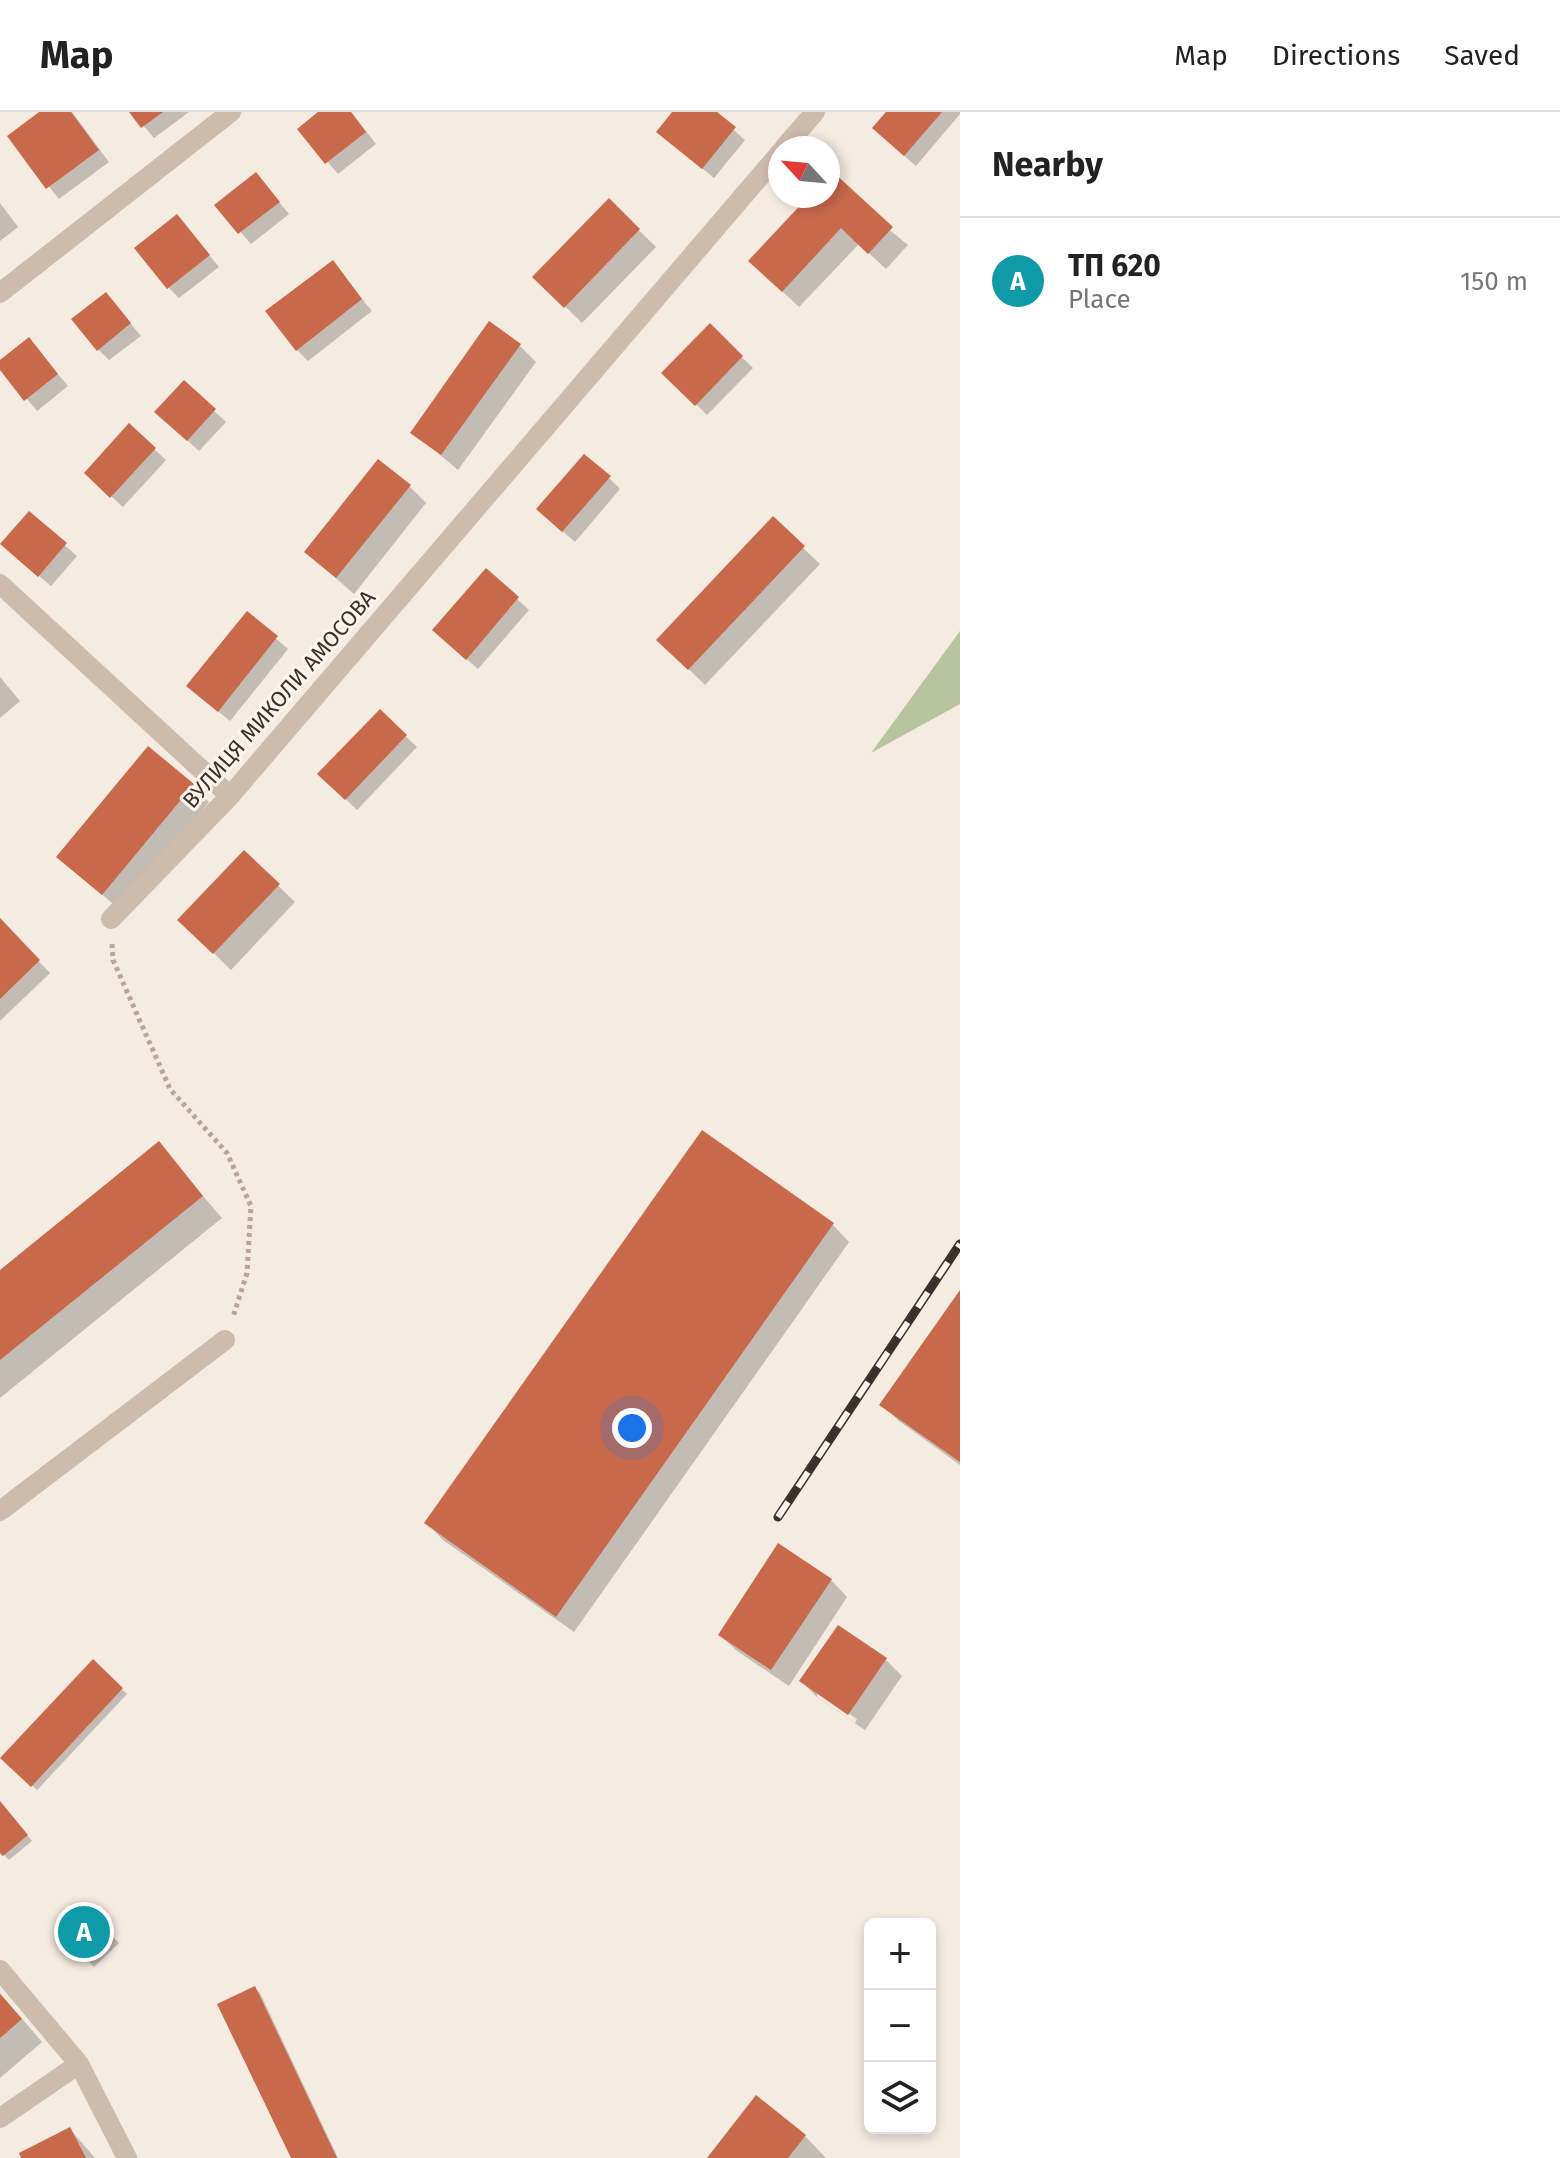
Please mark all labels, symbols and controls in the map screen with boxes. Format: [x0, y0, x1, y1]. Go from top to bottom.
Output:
text: Map [40, 32, 113, 78]
text: Map [1174, 39, 1228, 72]
text: Directions [1272, 39, 1400, 72]
text: Saved [1444, 39, 1520, 72]
north arrow [768, 136, 840, 208]
text: Nearby [992, 144, 1103, 185]
text: ТП 620 [1068, 248, 1161, 284]
text: A [1010, 266, 1026, 297]
text: 150 m [1460, 266, 1528, 297]
text: Place [1068, 284, 1131, 315]
street label: ВУЛИЦЯ МИКОЛИ АМОСОВА [177, 584, 381, 814]
your location [612, 1408, 652, 1448]
pin: A [58, 1902, 110, 1962]
map controls [864, 1918, 936, 2134]
button: + [864, 1918, 936, 1990]
button: − [864, 1990, 936, 2062]
button: layers [864, 2062, 936, 2134]

